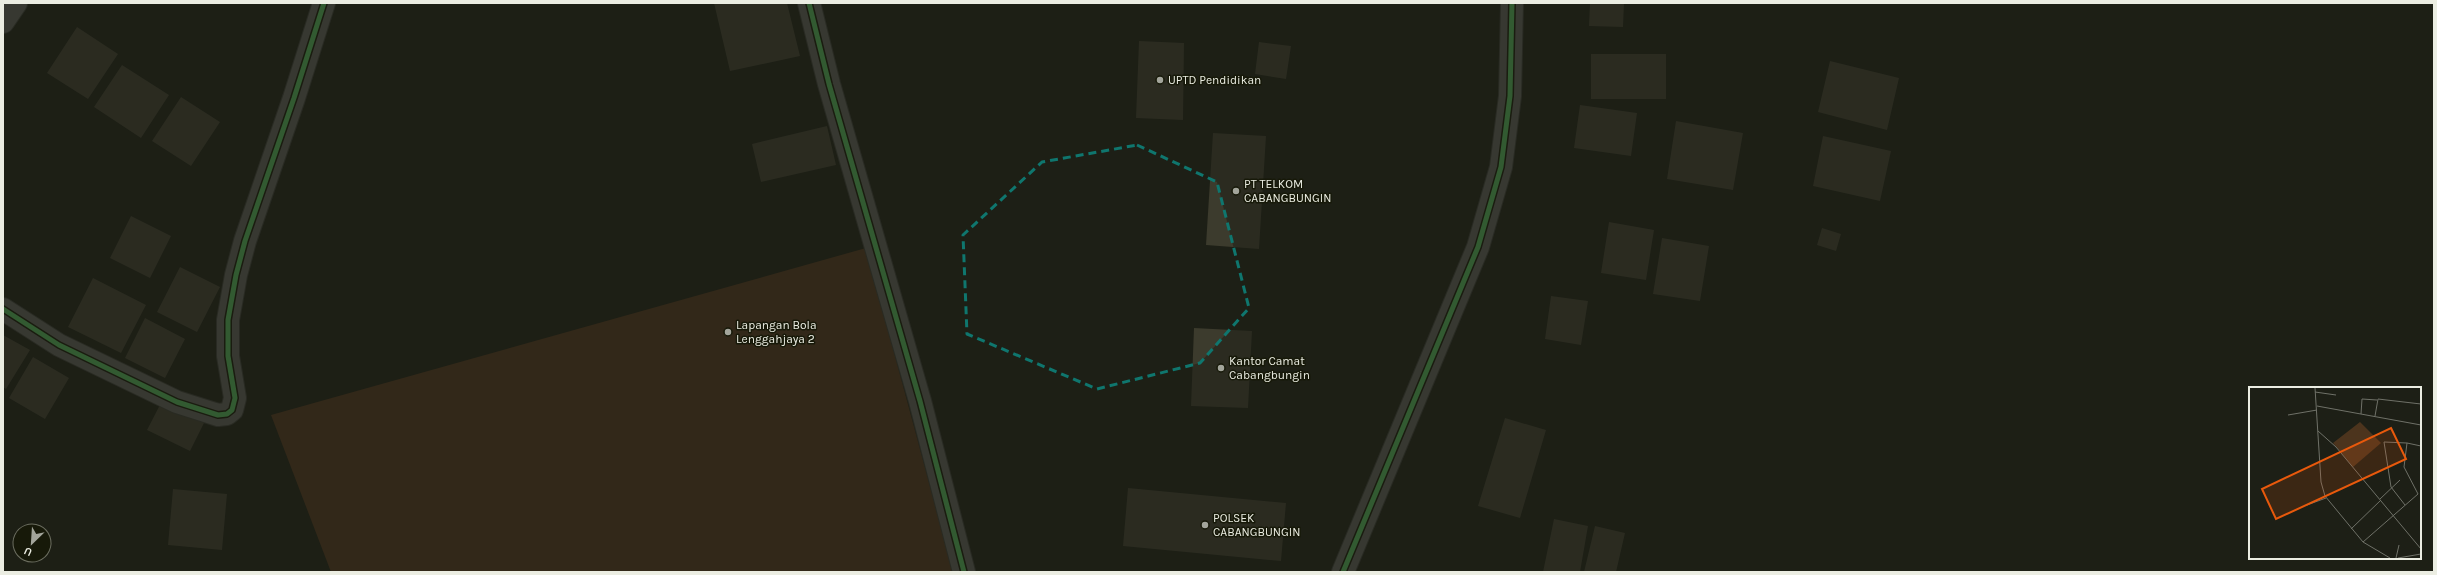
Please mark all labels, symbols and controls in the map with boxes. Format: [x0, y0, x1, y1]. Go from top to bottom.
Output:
place label: UPTD Pendidikan [1168, 73, 1261, 87]
marker: UPTD Pendidikan [1155, 75, 1165, 85]
place label: PT TELKOM CABANGBUNGIN [1244, 177, 1331, 205]
marker: PT TELKOM CABANGBUNGIN [1231, 186, 1241, 196]
place label: Lapangan Bola Lenggahjaya 2 [736, 318, 817, 346]
marker: Lapangan Bola Lenggahjaya 2 [723, 327, 733, 337]
place label: Kantor Camat Cabangbungin [1229, 354, 1310, 382]
marker: Kantor Camat Cabangbungin [1216, 363, 1226, 373]
inset map [2249, 387, 2421, 559]
place label: POLSEK CABANGBUNGIN [1213, 511, 1300, 539]
marker: POLSEK CABANGBUNGIN [1200, 520, 1210, 530]
north arrow [12, 523, 52, 563]
text: U [22, 544, 34, 559]

